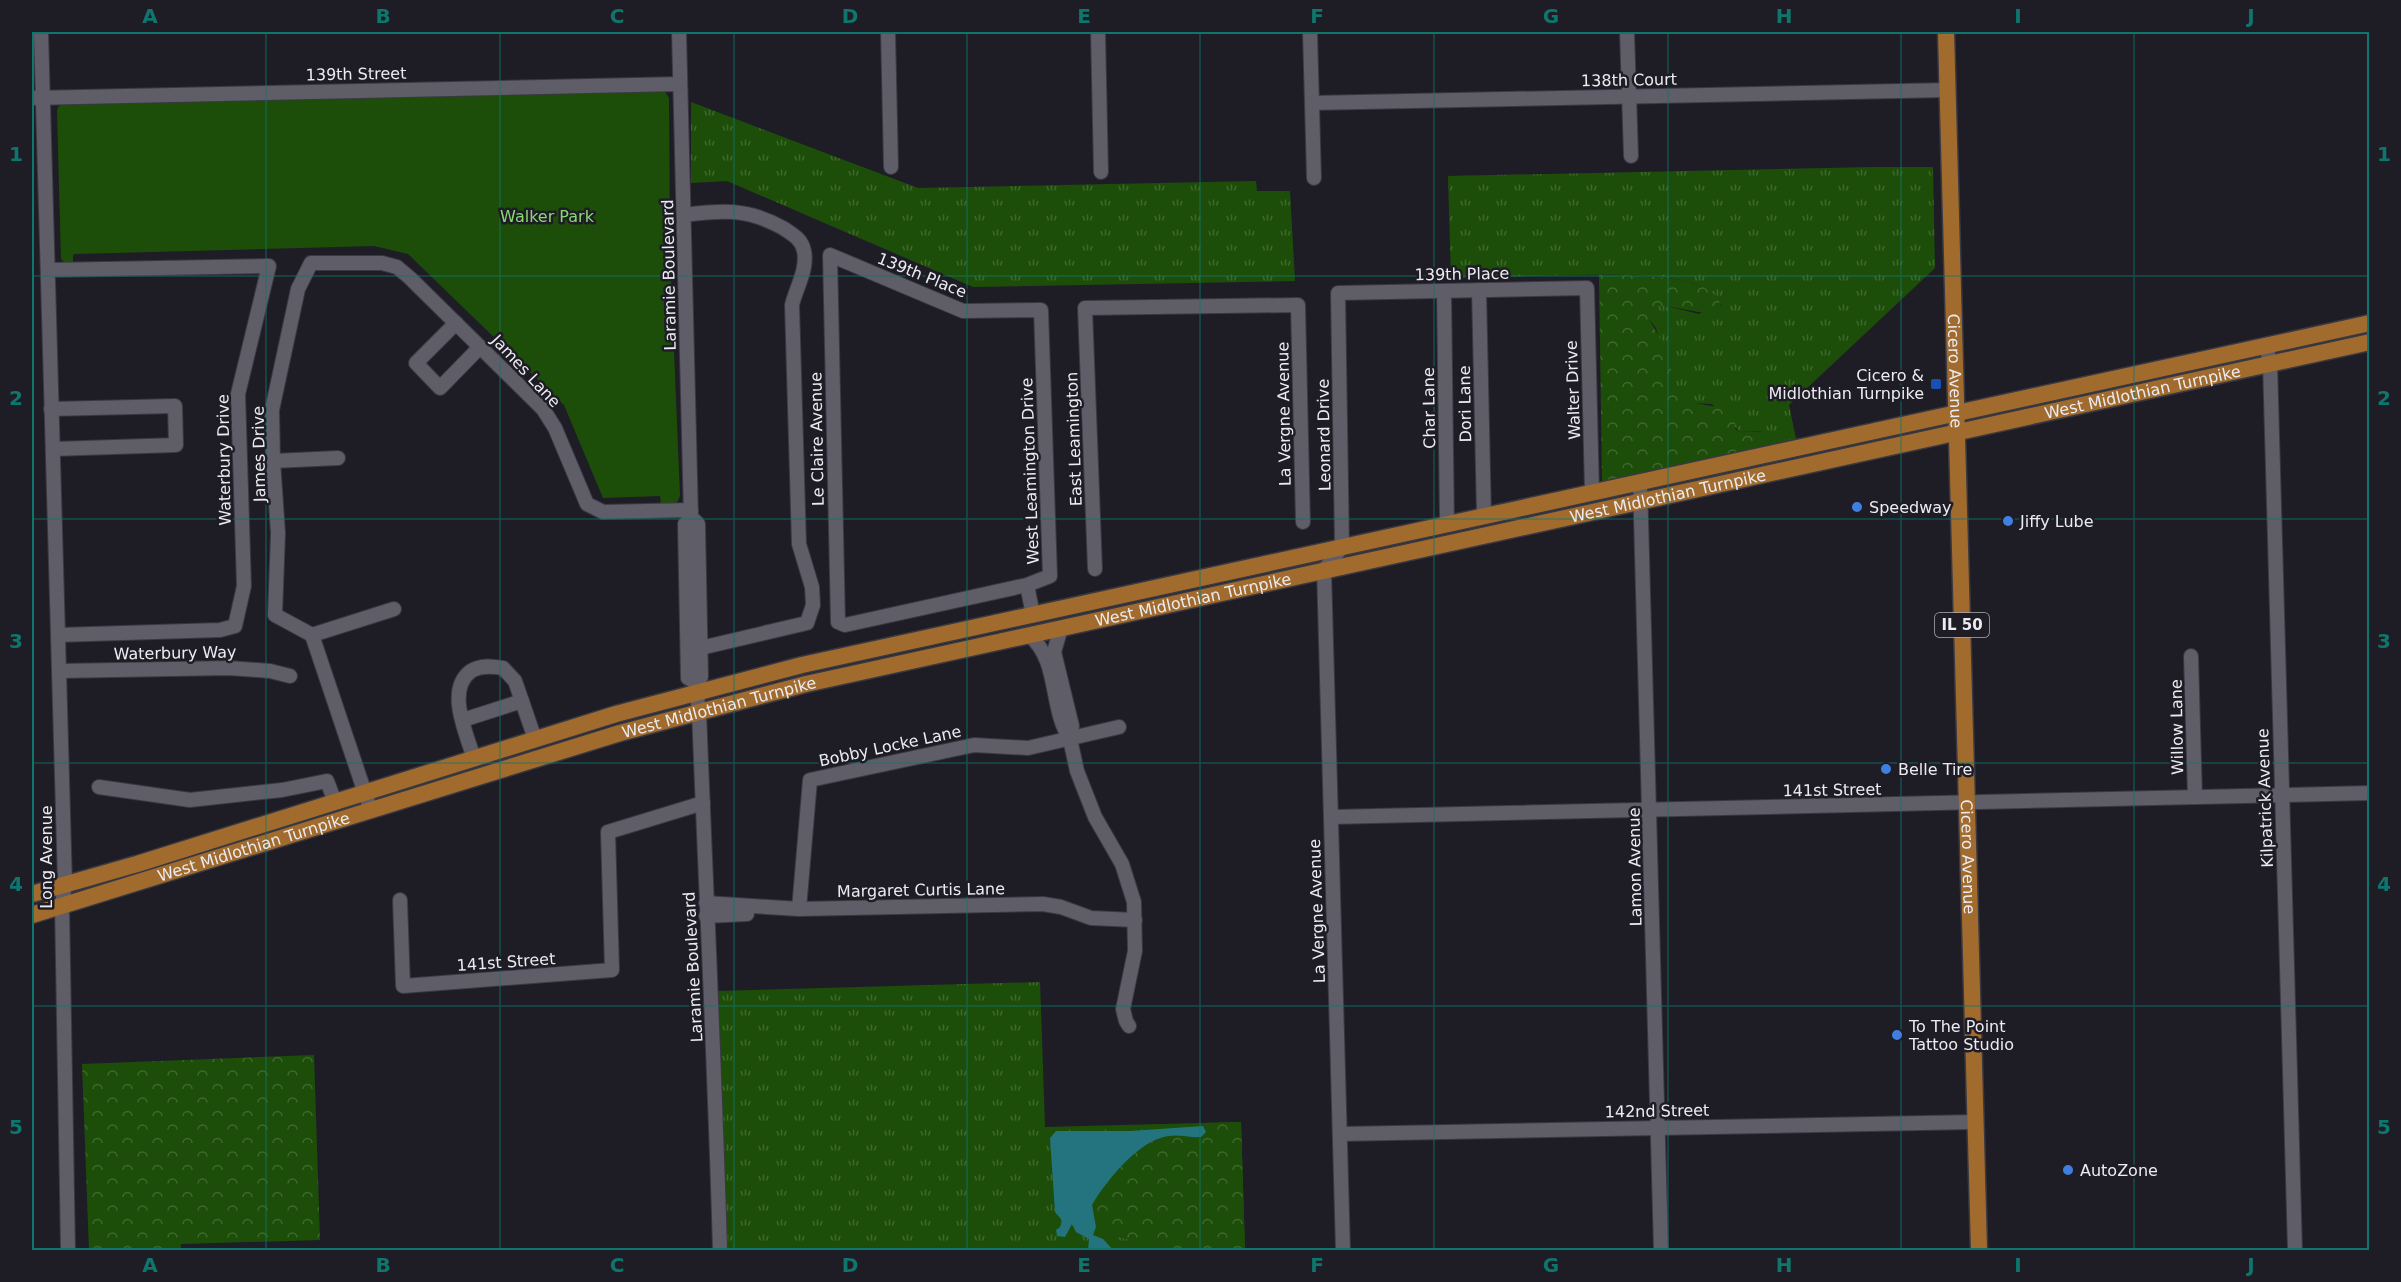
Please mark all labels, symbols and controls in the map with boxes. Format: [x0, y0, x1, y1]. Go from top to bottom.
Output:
text: A [142, 4, 158, 28]
text: B [375, 4, 391, 28]
text: C [610, 4, 624, 28]
text: D [842, 4, 858, 28]
text: E [1077, 4, 1091, 28]
text: F [1310, 4, 1324, 28]
text: G [1543, 4, 1559, 28]
text: H [1776, 4, 1792, 28]
text: I [2014, 4, 2022, 28]
text: J [2245, 4, 2255, 28]
street label: 139th Street [306, 64, 406, 84]
street label: 138th Court [1581, 70, 1677, 90]
text: 1 [9, 142, 23, 166]
text: 1 [2377, 142, 2391, 166]
street label: Laramie Boulevard [658, 199, 680, 351]
park label: Walker Park [500, 207, 595, 226]
street label: 139th Place [875, 248, 969, 302]
street label: 139th Place [1415, 264, 1509, 284]
street label: Cicero Avenue [1944, 313, 1966, 429]
street label: James Lane [487, 330, 564, 411]
street label: Walter Drive [1562, 340, 1584, 440]
street label: La Vergne Avenue [1273, 342, 1295, 486]
street label: West Midlothian Turnpike [2043, 361, 2242, 422]
street label: Dori Lane [1455, 365, 1475, 443]
place label: Cicero & Midlothian Turnpike [1768, 366, 1924, 403]
street label: Char Lane [1419, 367, 1439, 449]
street label: East Leamington [1062, 371, 1086, 507]
street label: Le Claire Avenue [806, 372, 828, 506]
street label: West Leamington Drive [1017, 377, 1043, 565]
marker: Cicero & Midlothian Turnpike [1929, 377, 1943, 391]
street label: Leonard Drive [1314, 379, 1334, 491]
text: 2 [9, 386, 23, 410]
text: 2 [2377, 386, 2391, 410]
street label: Waterbury Drive [213, 394, 235, 526]
street label: James Drive [249, 406, 269, 503]
street label: West Midlothian Turnpike [1568, 465, 1768, 526]
place label: Speedway [1869, 498, 1952, 517]
marker: Speedway [1850, 500, 1864, 514]
place label: Jiffy Lube [2019, 512, 2094, 531]
marker: Jiffy Lube [2001, 514, 2015, 528]
street label: West Midlothian Turnpike [1093, 569, 1293, 630]
road number: IL 50 [1935, 613, 1989, 637]
text: 3 [9, 629, 23, 653]
text: 3 [2377, 629, 2391, 653]
street label: Waterbury Way [113, 642, 237, 664]
street label: West Midlothian Turnpike [620, 673, 818, 742]
street label: Willow Lane [2167, 679, 2187, 775]
street label: Bobby Locke Lane [817, 722, 963, 770]
street label: Kilpatrick Avenue [2253, 728, 2277, 868]
place label: Belle Tire [1898, 760, 1972, 779]
marker: Belle Tire [1879, 762, 1893, 776]
street label: 141st Street [1782, 780, 1882, 800]
street label: Cicero Avenue [1957, 799, 1979, 914]
street label: Long Avenue [37, 805, 56, 909]
street label: Lamon Avenue [1624, 807, 1646, 927]
street label: West Midlothian Turnpike [155, 808, 352, 885]
street label: La Vergne Avenue [1305, 839, 1329, 983]
text: 4 [9, 872, 23, 896]
text: 4 [2377, 872, 2391, 896]
street label: Margaret Curtis Lane [837, 879, 1005, 901]
street label: Laramie Boulevard [680, 891, 706, 1043]
street label: 141st Street [456, 949, 556, 975]
place label: To The Point Tattoo Studio [1908, 1017, 2014, 1054]
marker: To The Point Tattoo Studio [1890, 1028, 1904, 1042]
street label: 142nd Street [1605, 1101, 1709, 1121]
text: 5 [9, 1115, 23, 1139]
text: 5 [2377, 1115, 2391, 1139]
place label: AutoZone [2080, 1161, 2158, 1180]
marker: AutoZone [2061, 1163, 2075, 1177]
text: A [142, 1253, 158, 1277]
text: B [375, 1253, 391, 1277]
text: C [610, 1253, 624, 1277]
text: D [842, 1253, 858, 1277]
text: E [1077, 1253, 1091, 1277]
text: F [1310, 1253, 1324, 1277]
text: G [1543, 1253, 1559, 1277]
text: H [1776, 1253, 1792, 1277]
text: I [2014, 1253, 2022, 1277]
text: J [2245, 1253, 2255, 1277]

